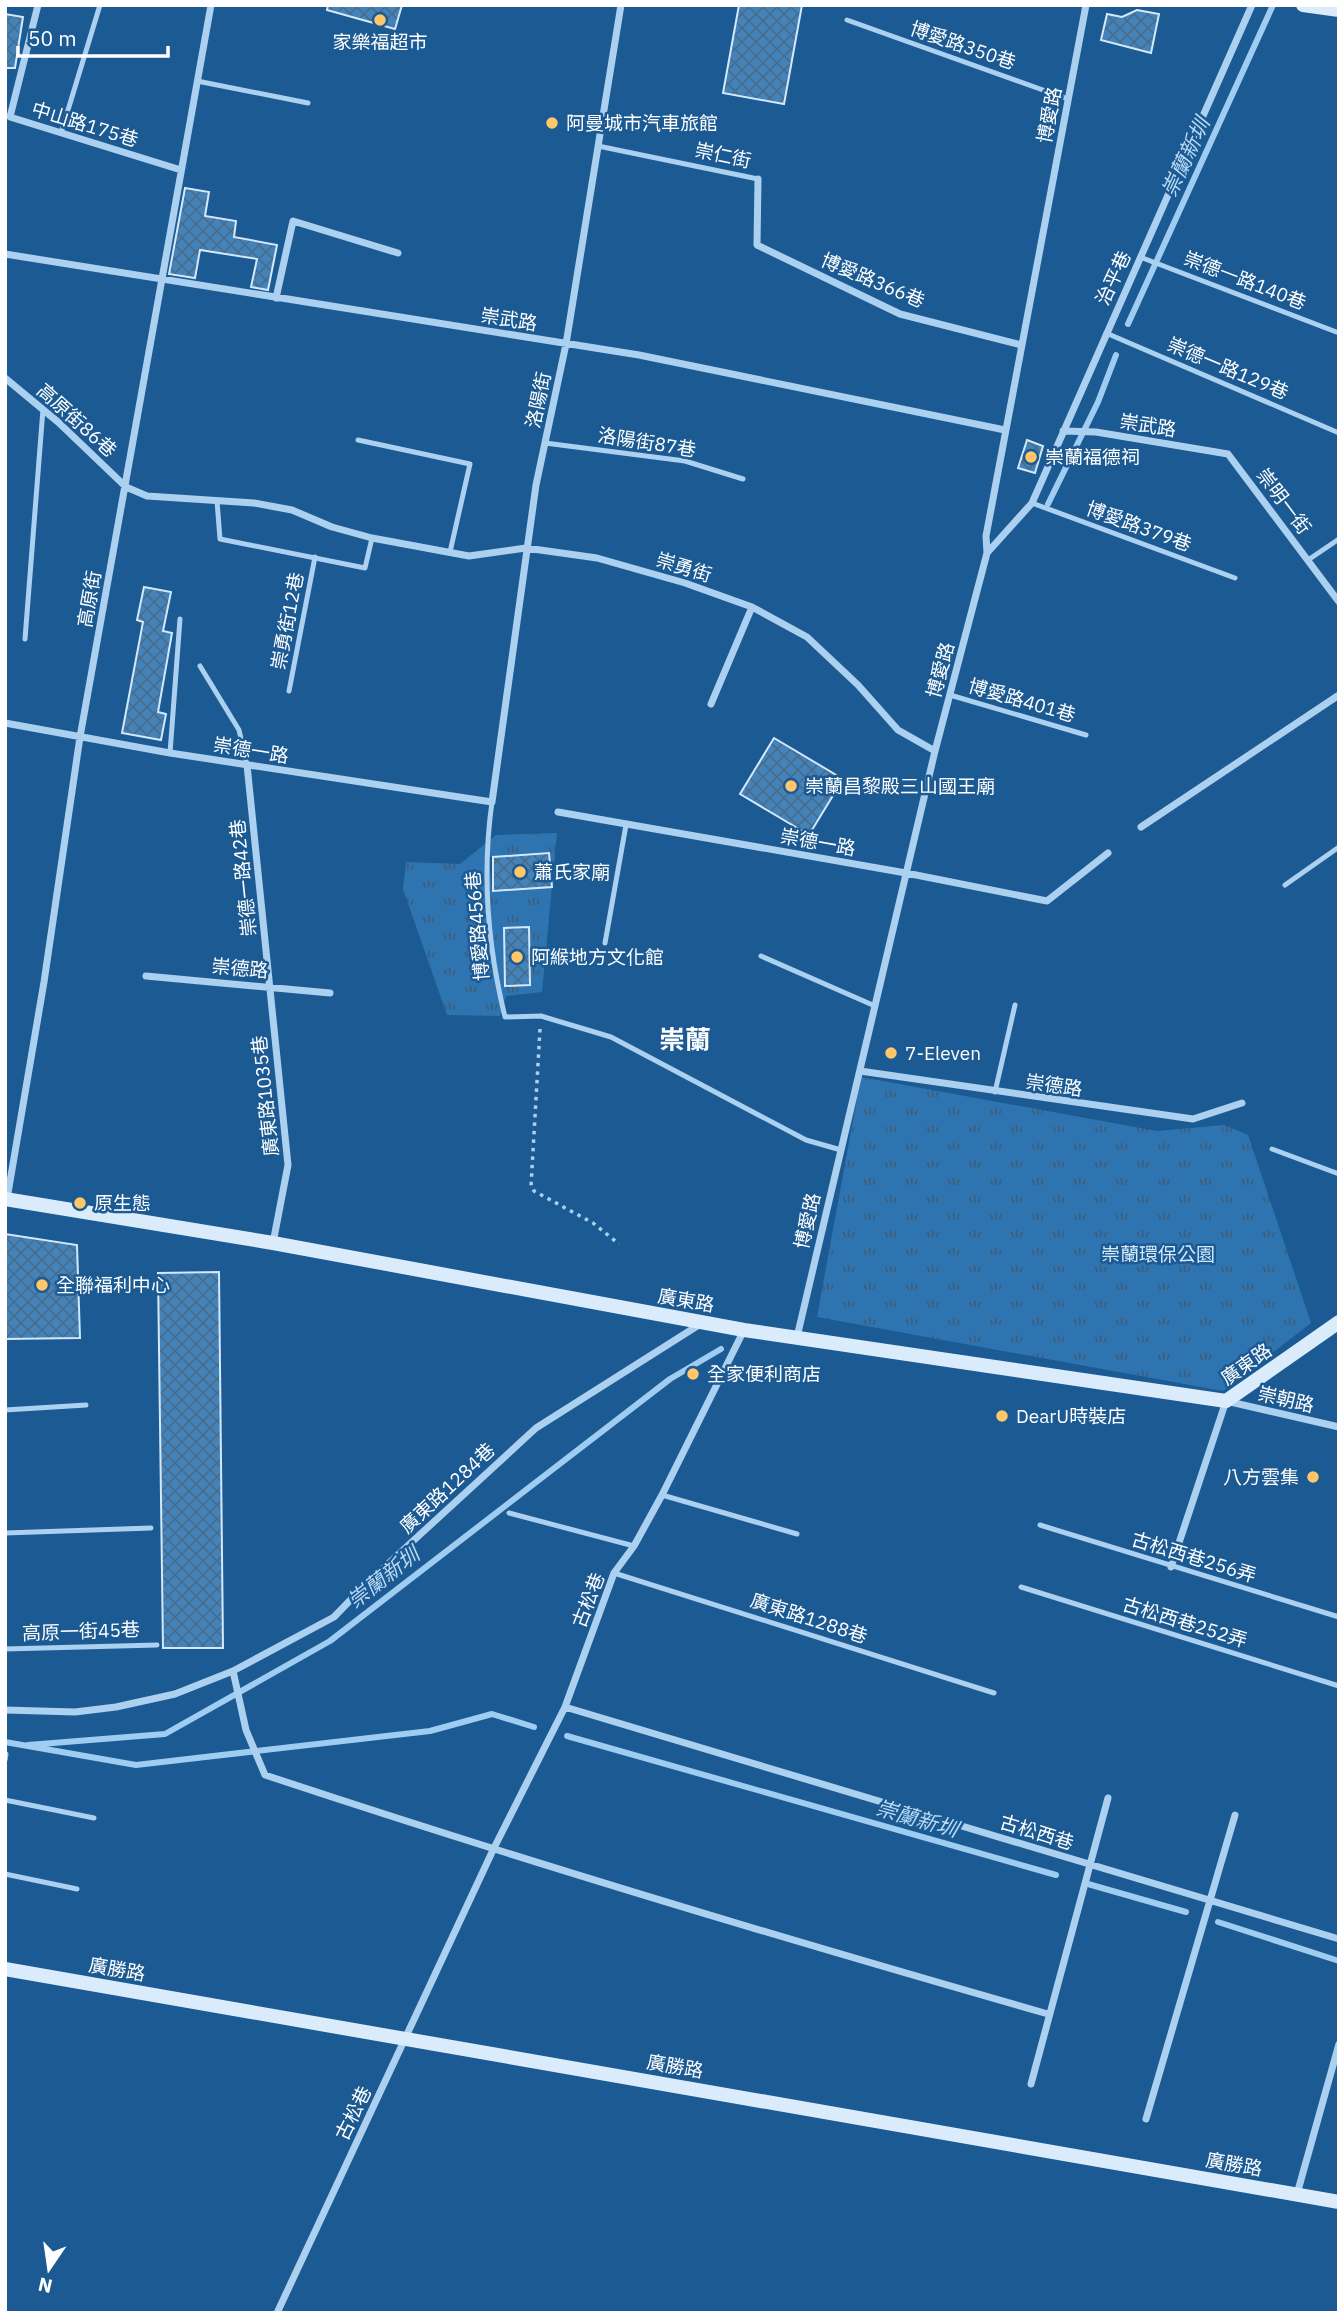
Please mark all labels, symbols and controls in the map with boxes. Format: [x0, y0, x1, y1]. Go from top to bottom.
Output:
marker: 家樂福超市 [372, 12, 388, 28]
scale bar [18, 14, 168, 58]
street label: 博愛路350巷 [907, 16, 1019, 74]
text: 50 m [28, 24, 77, 52]
place label: 家樂福超市 [332, 30, 428, 54]
street label: 博愛路 [1032, 85, 1066, 145]
street label: 中山路175巷 [29, 96, 141, 152]
water label: 崇蘭新圳 [1155, 110, 1217, 201]
place label: 阿曼城市汽車旅館 [566, 111, 718, 135]
marker: 阿曼城市汽車旅館 [544, 115, 560, 131]
street label: 崇仁街 [693, 137, 753, 173]
street label: 崇德一路140巷 [1180, 246, 1310, 314]
street label: 博愛路366巷 [818, 247, 928, 313]
street label: 治平巷 [1090, 247, 1136, 309]
street label: 崇武路 [479, 303, 539, 335]
street label: 崇德一路129巷 [1164, 332, 1292, 404]
street label: 洛陽街 [520, 370, 556, 430]
street label: 高原街86巷 [32, 378, 122, 462]
street label: 崇武路 [1118, 409, 1178, 441]
street label: 洛陽街87巷 [596, 422, 698, 462]
place label: 崇蘭福德祠 [1045, 445, 1140, 469]
marker: 崇蘭福德祠 [1023, 449, 1039, 465]
street label: 崇明一街 [1252, 463, 1316, 539]
street label: 博愛路379巷 [1083, 496, 1195, 556]
street label: 崇勇街 [653, 547, 715, 587]
street label: 高原街 [72, 569, 106, 629]
street label: 崇勇街12巷 [266, 570, 308, 672]
street label: 博愛路 [921, 639, 959, 701]
street label: 博愛路401巷 [966, 673, 1078, 727]
street label: 崇德一路 [212, 732, 290, 768]
place label: 崇蘭昌黎殿三山國王廟 [805, 774, 995, 798]
marker: 崇蘭昌黎殿三山國王廟 [783, 778, 799, 794]
street label: 崇德一路42巷 [225, 818, 261, 938]
street label: 崇德一路 [778, 824, 858, 860]
place label: 蕭氏家廟 [534, 860, 610, 884]
marker: 蕭氏家廟 [512, 864, 528, 880]
street label: 博愛路456巷 [460, 870, 494, 982]
place label: 阿緱地方文化館 [531, 945, 664, 969]
marker: 阿緱地方文化館 [509, 949, 525, 965]
street label: 崇德路 [211, 954, 269, 982]
district label: 崇蘭 [659, 1022, 711, 1056]
street label: 廣東路1035巷 [247, 1034, 283, 1158]
place label: 7-Eleven [905, 1041, 981, 1065]
marker: 7-Eleven [883, 1045, 899, 1061]
street label: 崇德路 [1024, 1069, 1084, 1101]
place label: 原生態 [94, 1191, 151, 1215]
street label: 博愛路 [789, 1191, 825, 1251]
marker: 原生態 [72, 1195, 88, 1211]
park label: 崇蘭環保公園 [1101, 1242, 1215, 1266]
place label: 全聯福利中心 [56, 1273, 170, 1297]
marker: 全聯福利中心 [34, 1277, 50, 1293]
street label: 廣東路 [656, 1283, 716, 1317]
street label: 廣東路 [1216, 1338, 1276, 1390]
place label: 全家便利商店 [707, 1362, 821, 1386]
marker: 全家便利商店 [685, 1366, 701, 1382]
street label: 崇朝路 [1256, 1381, 1316, 1417]
place label: DearU時裝店 [1016, 1404, 1126, 1428]
marker: DearU時裝店 [994, 1408, 1010, 1424]
street label: 廣東路1284巷 [394, 1438, 500, 1538]
place label: 八方雲集 [1223, 1465, 1299, 1489]
marker: 八方雲集 [1305, 1469, 1321, 1485]
street label: 古松西巷256弄 [1129, 1527, 1259, 1587]
water label: 崇蘭新圳 [341, 1538, 427, 1614]
street label: 古松巷 [567, 1569, 609, 1631]
street label: 廣東路1288巷 [747, 1588, 871, 1648]
street label: 古松西巷252弄 [1120, 1592, 1250, 1652]
street label: 高原一街45巷 [22, 1617, 140, 1645]
water label: 崇蘭新圳 [873, 1793, 964, 1844]
street label: 古松西巷 [997, 1809, 1077, 1855]
street label: 廣勝路 [87, 1952, 147, 1986]
street label: 廣勝路 [645, 2049, 705, 2083]
street label: 古松巷 [330, 2082, 376, 2144]
street label: 廣勝路 [1204, 2147, 1264, 2181]
north arrow [14, 2234, 84, 2304]
text: N [36, 2272, 55, 2299]

